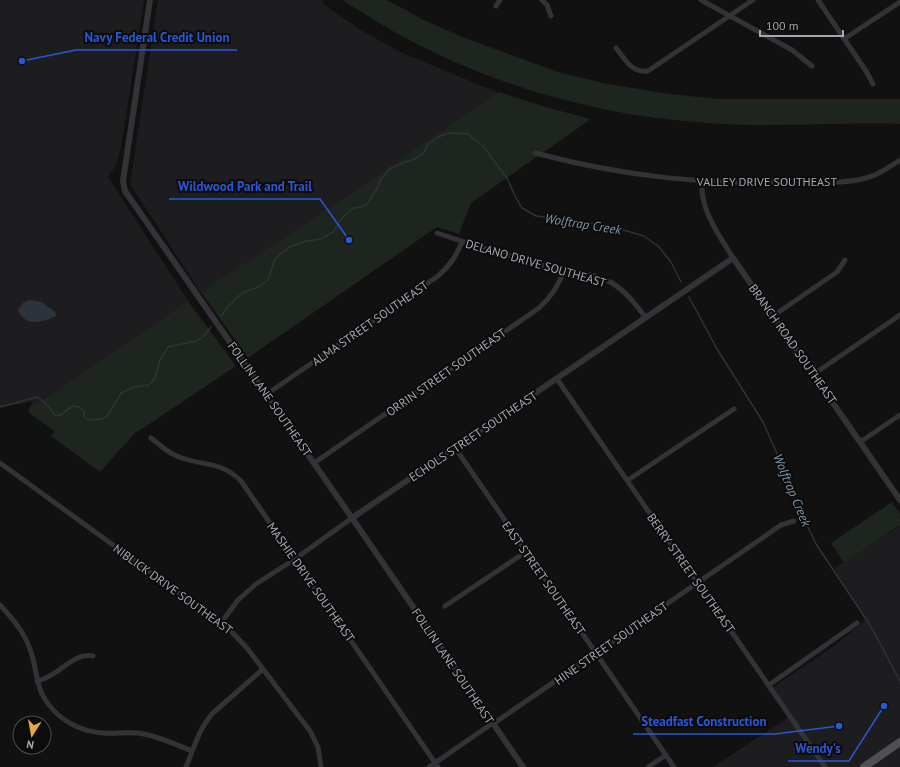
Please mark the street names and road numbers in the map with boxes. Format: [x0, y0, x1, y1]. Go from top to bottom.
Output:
street label: VALLEY DRIVE SOUTHEAST [696, 174, 837, 189]
street label: DELANO DRIVE SOUTHEAST [464, 236, 608, 290]
street label: ALMA STREET SOUTHEAST [309, 277, 431, 369]
street label: BRANCH ROAD SOUTHEAST [746, 281, 840, 407]
street label: ORRIN STREET SOUTHEAST [383, 325, 509, 419]
street label: FOLLIN LANE SOUTHEAST [225, 339, 315, 459]
street label: ECHOLS STREET SOUTHEAST [406, 387, 540, 485]
street label: BERRY STREET SOUTHEAST [644, 510, 738, 636]
street label: EAST STREET SOUTHEAST [499, 518, 589, 638]
street label: MASHIE DRIVE SOUTHEAST [264, 519, 358, 645]
street label: NIBLICK DRIVE SOUTHEAST [110, 541, 236, 638]
street label: HINE STREET SOUTHEAST [551, 598, 671, 688]
street label: FOLLIN LANE SOUTHEAST [409, 605, 497, 727]

